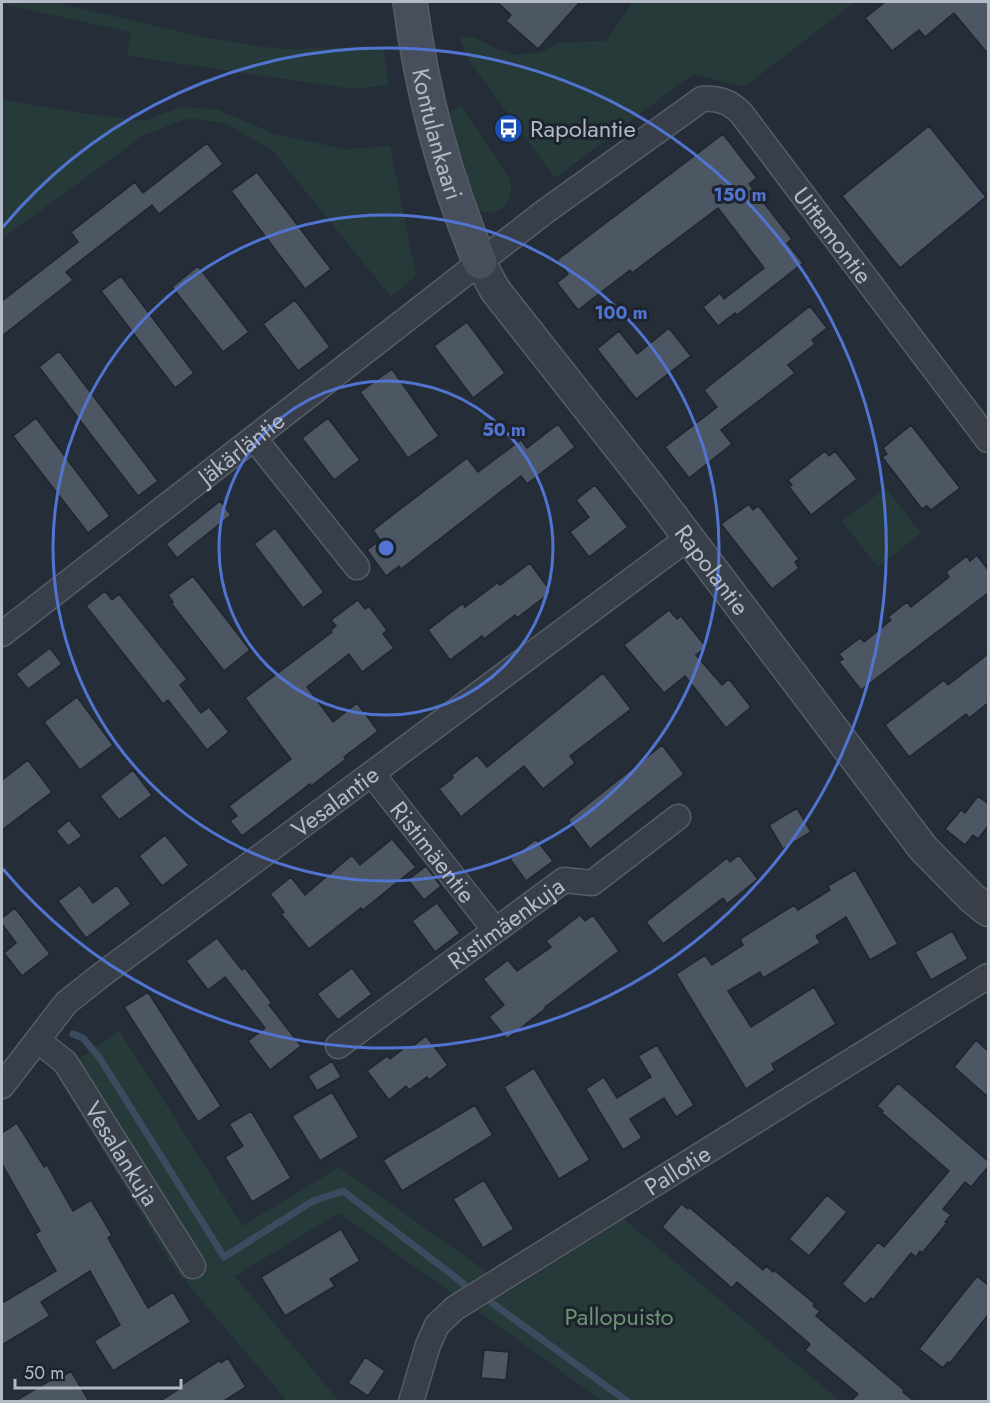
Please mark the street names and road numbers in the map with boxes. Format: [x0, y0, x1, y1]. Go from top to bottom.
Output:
street label: Kontulankaari [404, 65, 472, 204]
street label: Uittamontie [785, 179, 881, 291]
street label: Jäkärläntie [188, 403, 292, 495]
street label: Rapolantie [667, 517, 758, 622]
street label: Vesalantie [284, 757, 386, 845]
street label: Ristimäentie [382, 793, 485, 910]
street label: Ristimäenkuja [440, 868, 571, 978]
street label: Vesalankuja [76, 1094, 168, 1212]
street label: Pallotie [637, 1136, 717, 1204]

